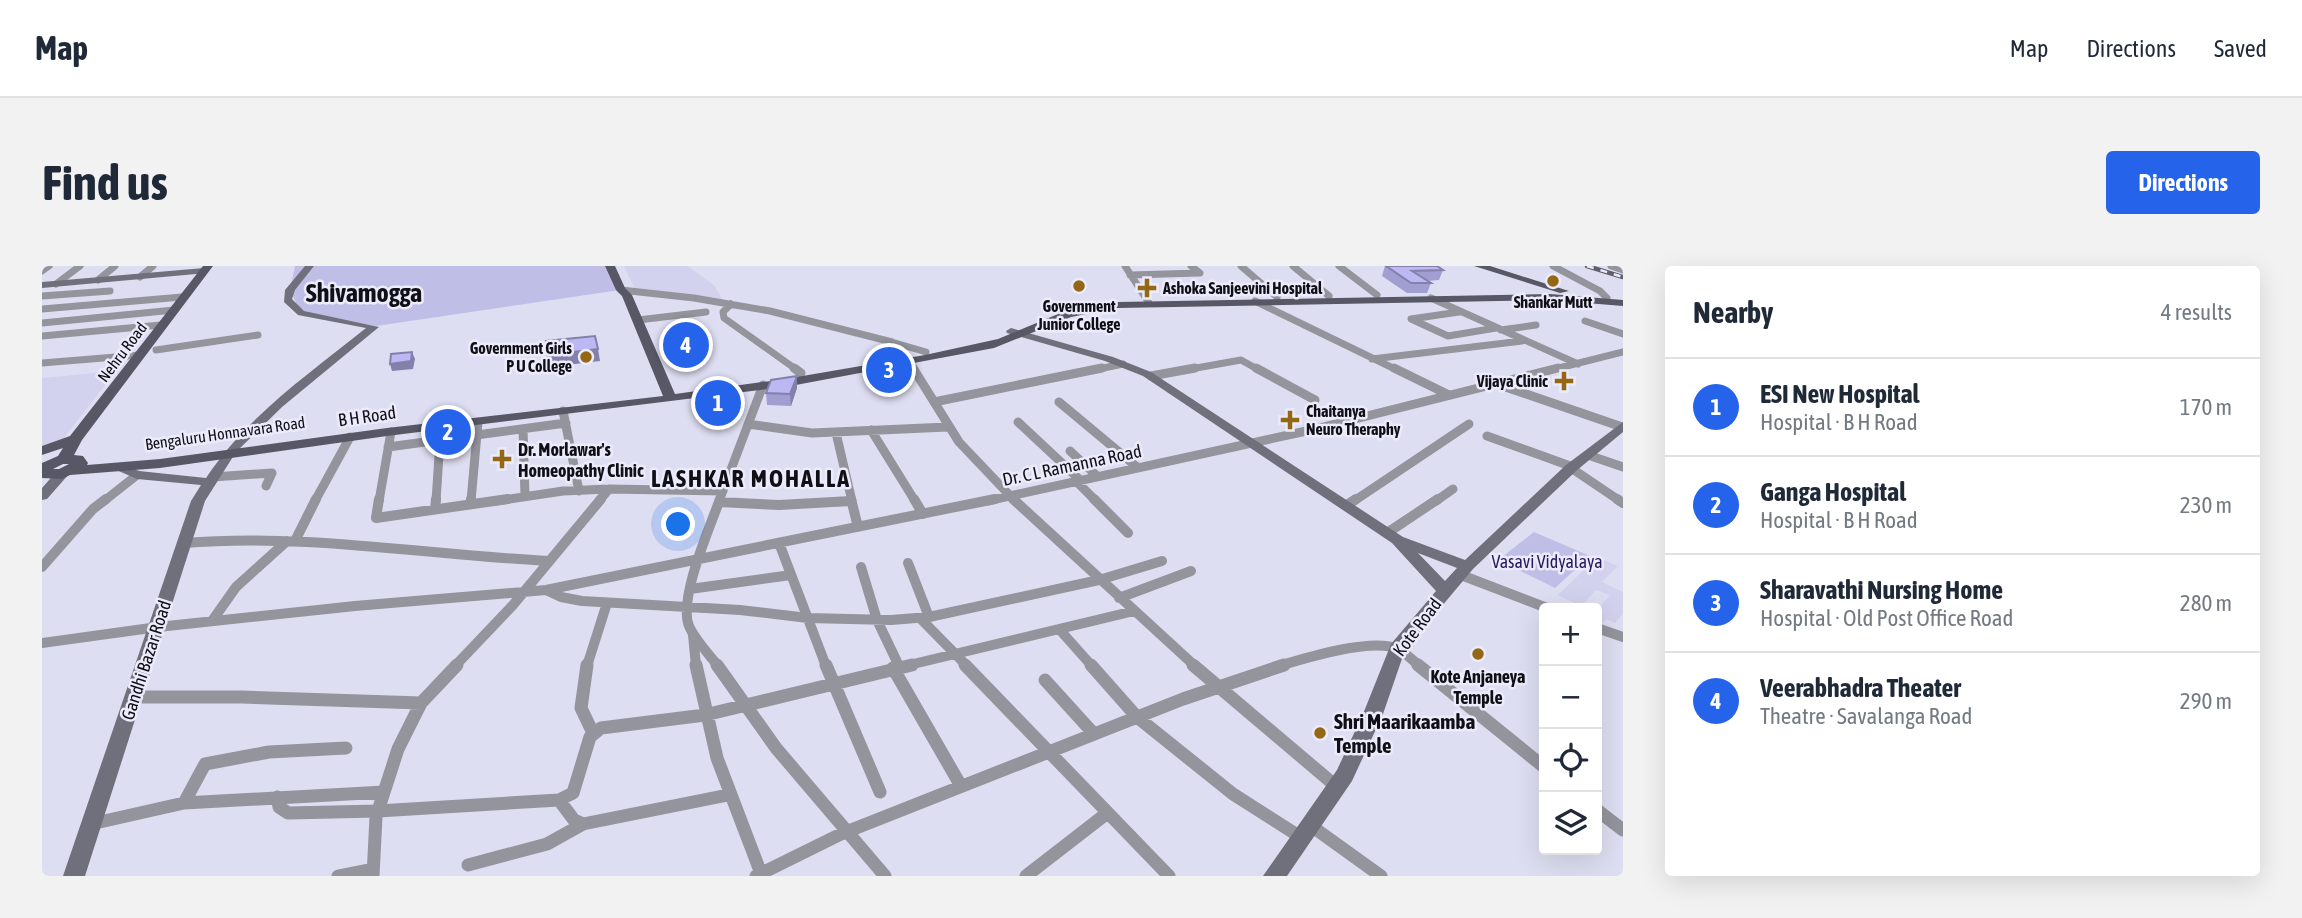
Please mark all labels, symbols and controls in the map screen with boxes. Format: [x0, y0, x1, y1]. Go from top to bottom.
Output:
text: Map [35, 29, 88, 67]
text: Map [2010, 35, 2048, 62]
text: Directions [2086, 35, 2176, 62]
text: Saved [2214, 35, 2267, 62]
button: Directions [2106, 151, 2260, 214]
text: Find us [42, 154, 168, 210]
marker: Shankar Mutt [1545, 273, 1561, 289]
district label: Shivamogga [306, 278, 422, 308]
marker: Government Junior College [1071, 278, 1087, 294]
marker: Ashoka Sanjeevini Hospital [1137, 278, 1157, 298]
place label: Ashoka Sanjeevini Hospital [1162, 279, 1323, 297]
place label: Shankar Mutt [1514, 293, 1593, 311]
text: Nearby [1693, 295, 1773, 329]
place label: Government Junior College [1037, 297, 1120, 333]
text: 4 results [2161, 299, 2232, 325]
street label: Nehru Road [94, 319, 150, 385]
pin: 4 [663, 319, 709, 371]
place label: Government Girls P U College [470, 339, 572, 375]
pin: 3 [866, 344, 912, 396]
marker: Government Girls P U College [578, 349, 594, 365]
marker: Vijaya Clinic [1554, 371, 1574, 391]
place label: Vijaya Clinic [1476, 372, 1548, 390]
pin: 1 [695, 377, 741, 429]
text: ESI New Hospital [1760, 379, 1919, 409]
text: 1 [1711, 394, 1721, 420]
text: 170 m [2180, 394, 2232, 420]
street label: B H Road [337, 402, 397, 430]
place label: Chaitanya Neuro Theraphy [1306, 402, 1401, 438]
pin: 2 [425, 406, 471, 458]
text: Hospital · B H Road [1760, 409, 1918, 435]
marker: Chaitanya Neuro Theraphy [1280, 410, 1300, 430]
street label: Bengaluru Honnavara Road [144, 413, 306, 454]
place label: Dr. Morlawar's Homeopathy Clinic [518, 439, 644, 481]
street label: Dr. C L Ramanna Road [1001, 440, 1143, 490]
marker: Dr. Morlawar's Homeopathy Clinic [492, 449, 512, 469]
district label: LASHKAR MOHALLA [651, 465, 851, 492]
text: Ganga Hospital [1760, 477, 1906, 507]
text: 2 [1711, 492, 1721, 518]
text: 230 m [2180, 492, 2232, 518]
your location [661, 507, 695, 541]
text: Hospital · B H Road [1760, 507, 1918, 533]
park label: Vasavi Vidyalaya [1491, 551, 1603, 572]
text: Sharavathi Nursing Home [1760, 575, 2003, 605]
text: 3 [1711, 590, 1721, 616]
text: 280 m [2180, 590, 2232, 616]
street label: Kote Road [1388, 594, 1446, 660]
street label: Gandhi Bazar Road [117, 598, 175, 722]
map controls [1539, 603, 1602, 855]
button: + [1539, 603, 1602, 666]
text: Hospital · Old Post Office Road [1760, 605, 2013, 631]
marker: Kote Anjaneya Temple [1470, 646, 1486, 662]
place label: Kote Anjaneya Temple [1431, 666, 1525, 708]
button: − [1539, 666, 1602, 729]
text: Veerabhadra Theater [1760, 673, 1961, 703]
text: 4 [1711, 688, 1721, 714]
text: 290 m [2180, 688, 2232, 714]
text: Theatre · Savalanga Road [1760, 703, 1972, 729]
place label: Shri Maarikaamba Temple [1334, 709, 1475, 757]
marker: Shri Maarikaamba Temple [1312, 725, 1328, 741]
button: locate [1539, 729, 1602, 792]
button: layers [1539, 792, 1602, 855]

